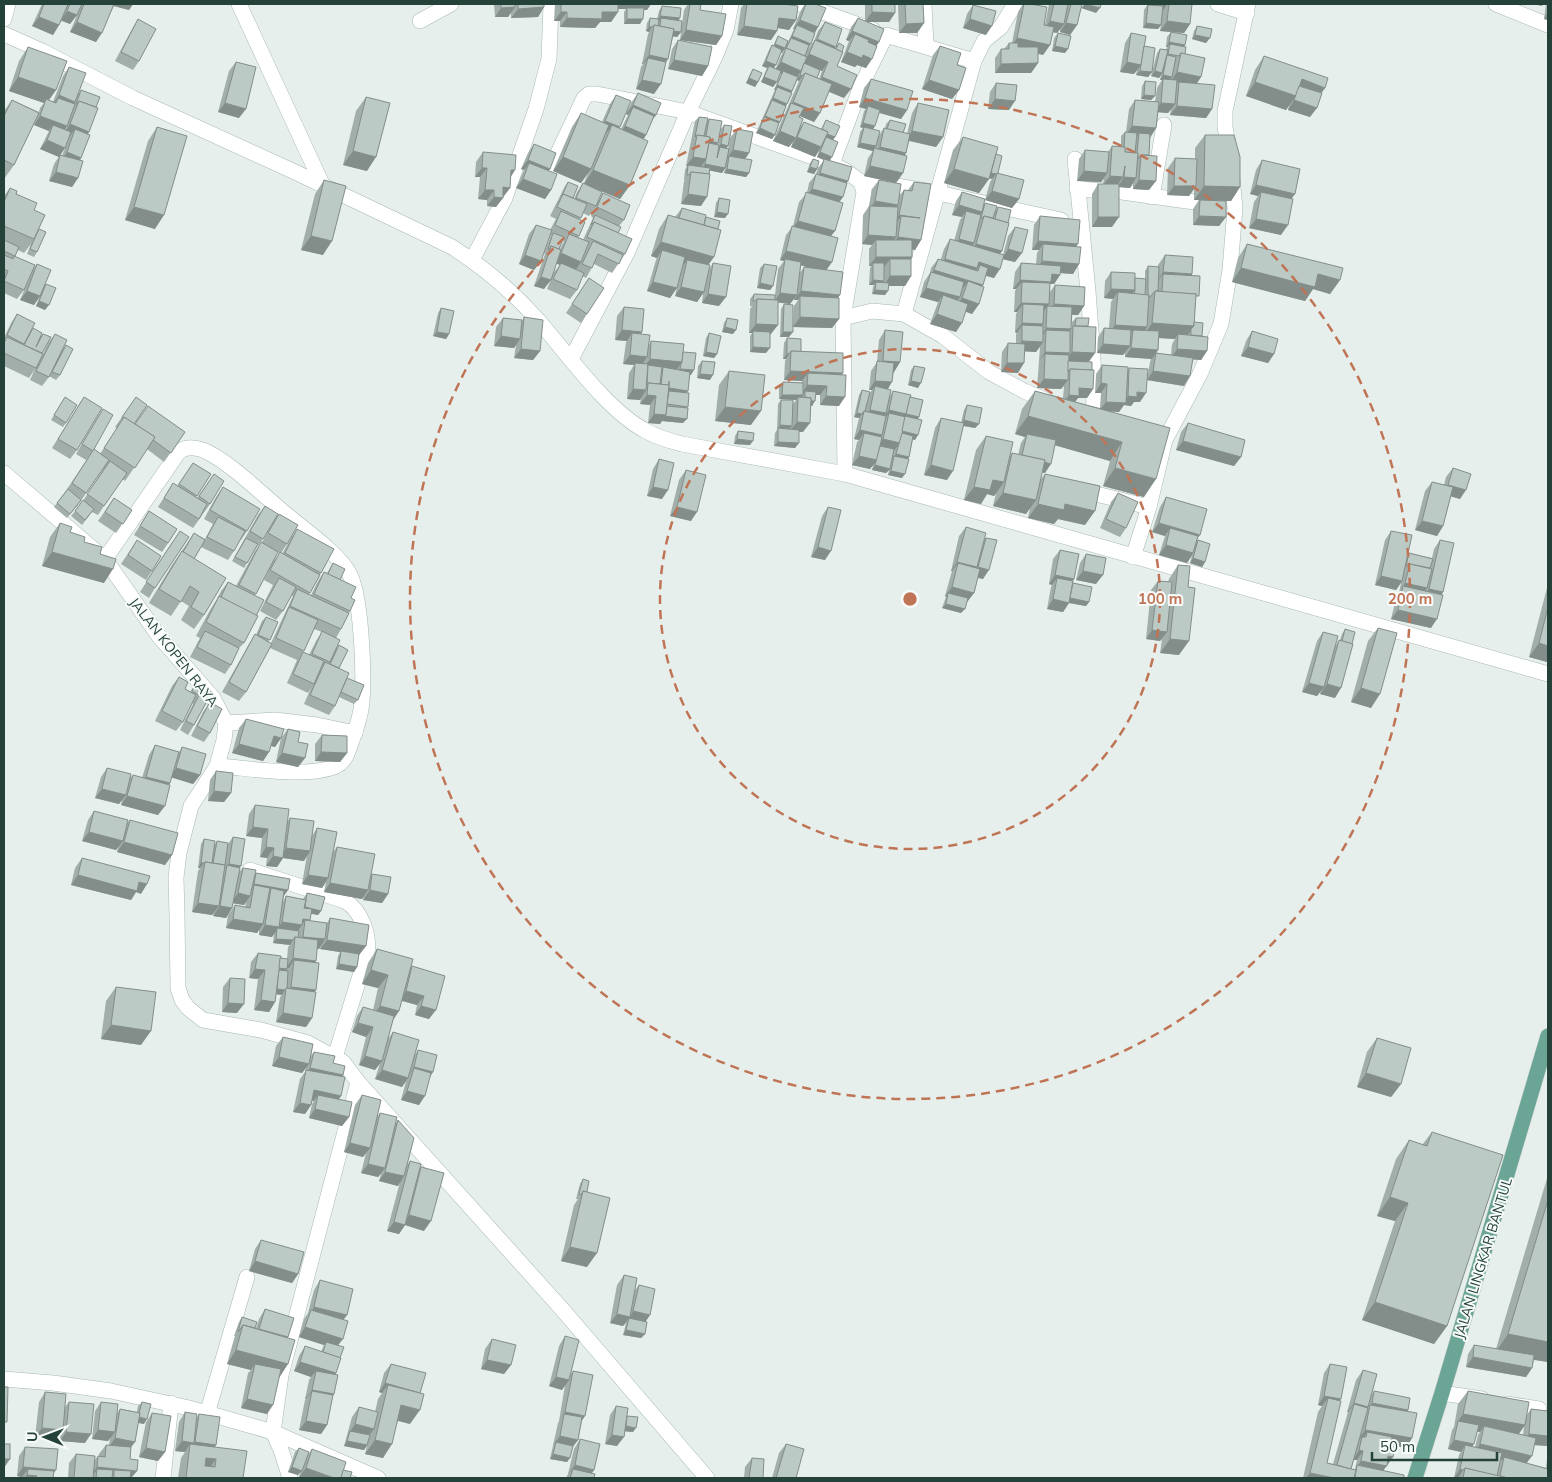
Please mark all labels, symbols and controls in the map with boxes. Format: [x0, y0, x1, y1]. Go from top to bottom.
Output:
text: 100 m [1138, 589, 1182, 608]
text: 200 m [1388, 589, 1432, 608]
centre of rings [901, 590, 919, 608]
street label: JALAN KOPEN RAYA [126, 594, 223, 711]
street label: JALAN LINGKAR BANTUL [1450, 1175, 1516, 1341]
north arrow [20, 1412, 70, 1462]
scale bar [1372, 1430, 1497, 1462]
text: U [23, 1431, 41, 1442]
text: 50 m [1380, 1437, 1415, 1456]

